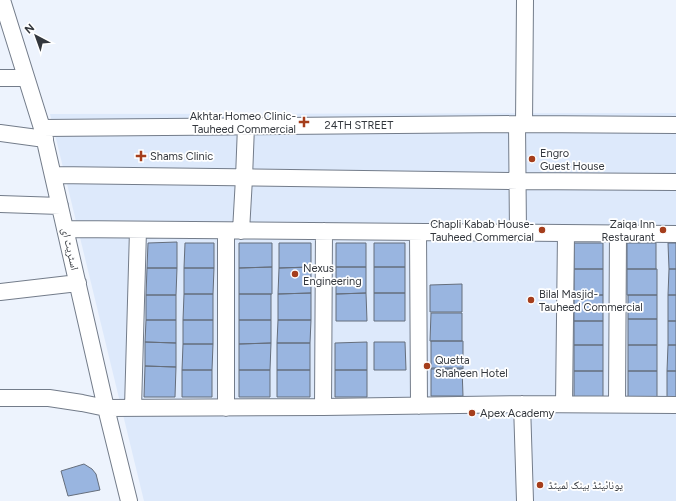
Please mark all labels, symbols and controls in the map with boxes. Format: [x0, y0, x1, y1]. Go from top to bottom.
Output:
north arrow [16, 16, 56, 56]
text: N [22, 21, 37, 37]
place label: Akhtar Homeo Clinic- Tauheed Commercial [190, 110, 296, 136]
marker: Akhtar Homeo Clinic- Tauheed Commercial [299, 117, 309, 127]
street label: 24TH STREET [325, 119, 393, 132]
place label: Engro Guest House [540, 147, 604, 173]
marker: Shams Clinic [135, 150, 147, 162]
place label: Shams Clinic [150, 150, 213, 163]
marker: Engro Guest House [527, 154, 537, 164]
place label: Chapli Kabab House- Tauheed Commercial [430, 218, 534, 244]
place label: Zaiqa Inn Restaurant [601, 218, 655, 244]
marker: Chapli Kabab House- Tauheed Commercial [537, 225, 547, 235]
marker: Zaiqa Inn Restaurant [658, 225, 668, 235]
street label: اسٹریٹ ای [59, 227, 81, 271]
place label: Nexus Engineering [303, 262, 362, 288]
marker: Nexus Engineering [290, 269, 300, 279]
place label: Bilal Masjid- Tauheed Commercial [539, 288, 643, 314]
marker: Bilal Masjid- Tauheed Commercial [526, 295, 536, 305]
place label: Quetta Shaheen Hotel [435, 354, 508, 380]
marker: Quetta Shaheen Hotel [422, 361, 432, 371]
place label: Apex Academy [480, 407, 555, 420]
marker: Apex Academy [467, 408, 477, 418]
place label: یونائیٹڈ بینک لمیٹڈ [548, 479, 624, 492]
marker: یونائیٹڈ بینک لمیٹڈ [535, 480, 545, 490]

